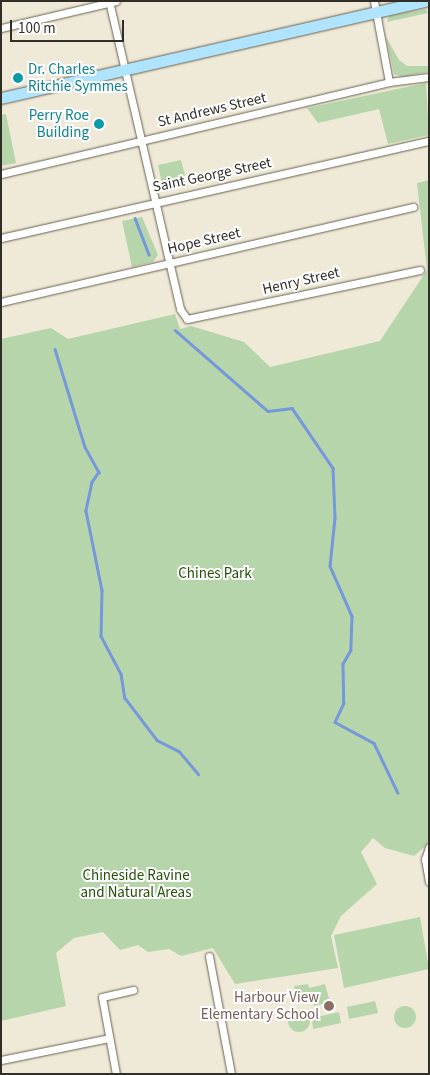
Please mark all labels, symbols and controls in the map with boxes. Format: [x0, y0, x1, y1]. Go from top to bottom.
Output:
scale bar [12, 10, 126, 42]
text: 100 m [18, 18, 56, 39]
place label: Dr. Charles Ritchie Symmes [28, 60, 128, 95]
marker: Dr. Charles Ritchie Symmes [12, 72, 24, 84]
street label: St Andrews Street [156, 89, 268, 131]
place label: Perry Roe Building [29, 106, 89, 141]
marker: Perry Roe Building [93, 118, 105, 130]
street label: Saint George Street [151, 154, 273, 196]
street label: Hope Street [166, 224, 242, 258]
street label: Henry Street [261, 263, 341, 299]
park label: Chines Park [178, 565, 252, 583]
park label: Chineside Ravine and Natural Areas [81, 866, 191, 901]
place label: Harbour View Elementary School [201, 988, 319, 1023]
marker: Harbour View Elementary School [323, 1000, 335, 1012]

